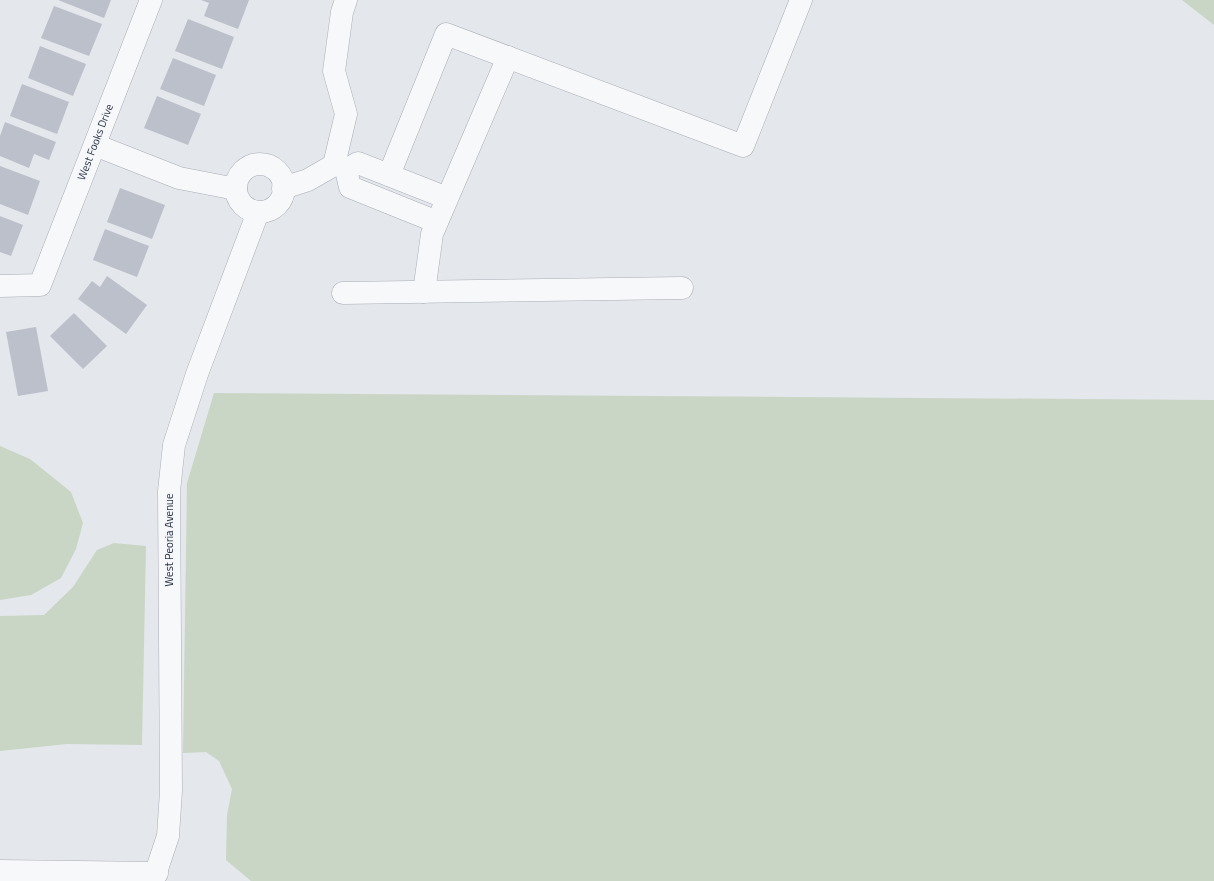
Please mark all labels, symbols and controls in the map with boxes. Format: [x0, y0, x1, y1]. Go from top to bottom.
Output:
street label: West Fooks Drive [73, 101, 117, 182]
street label: West Peoria Avenue [161, 493, 177, 586]

